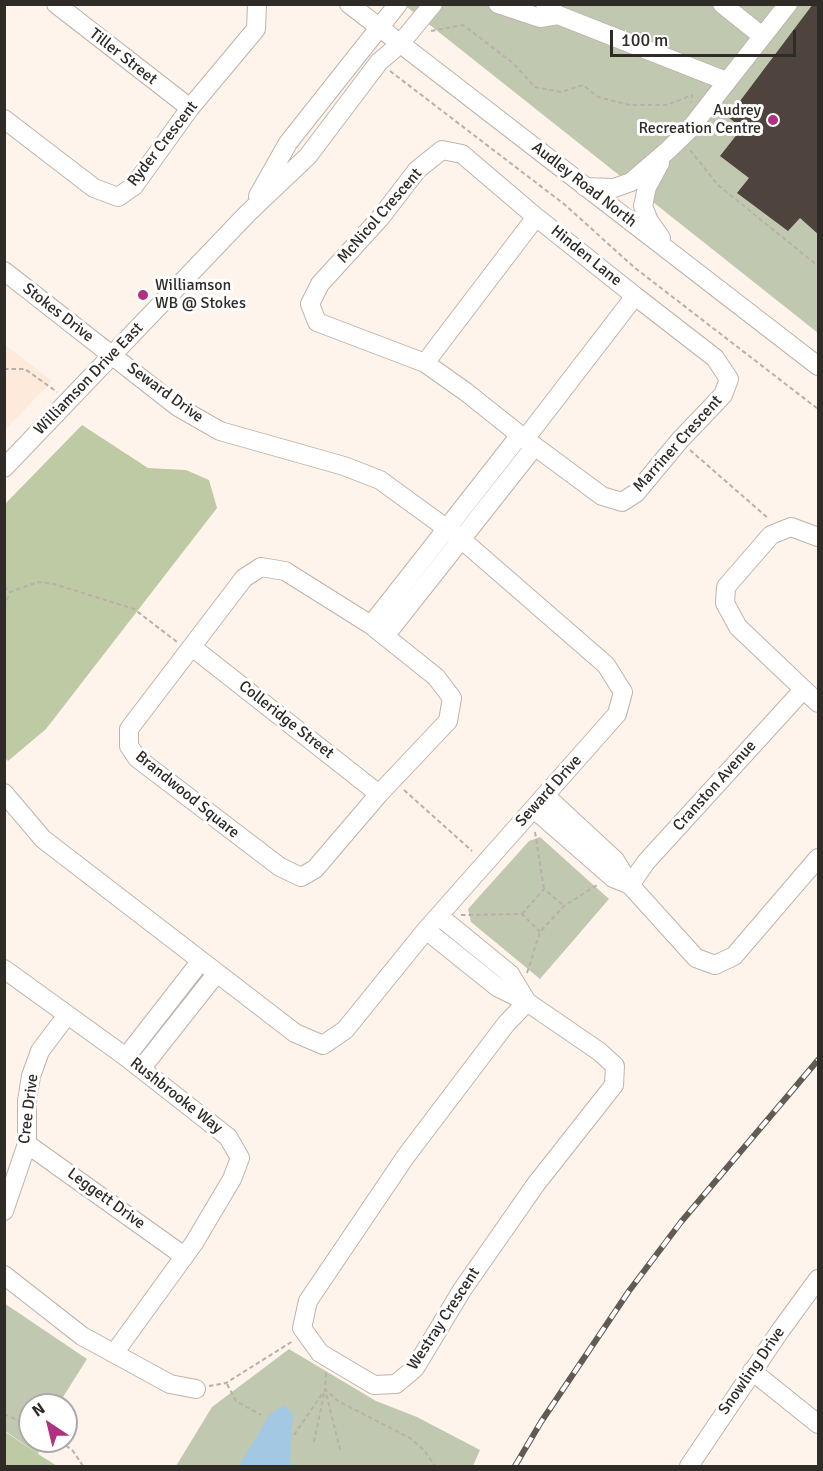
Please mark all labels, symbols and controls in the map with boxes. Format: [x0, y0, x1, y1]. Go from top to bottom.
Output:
scale bar [613, 18, 799, 56]
street label: Tiller Street [85, 25, 161, 89]
text: 100 m [621, 29, 668, 51]
street label: Ryder Crescent [124, 98, 202, 190]
place label: Audrey Recreation Centre [638, 101, 761, 139]
marker: Audrey Recreation Centre [766, 113, 780, 127]
street label: Audley Road North [528, 138, 640, 232]
street label: McNicol Crescent [333, 165, 427, 267]
street label: Hinden Lane [547, 222, 625, 290]
place label: Williamson WB @ Stokes [155, 276, 246, 314]
street label: Stokes Drive [19, 279, 97, 347]
marker: Williamson WB @ Stokes [136, 288, 150, 302]
street label: Williamson Drive East [30, 319, 148, 439]
street label: Seward Drive [123, 359, 207, 427]
street label: Marriner Crescent [630, 392, 726, 496]
street label: Colleridge Street [235, 677, 337, 763]
street label: Cranston Avenue [669, 737, 761, 835]
street label: Brandwood Square [131, 747, 243, 843]
street label: Seward Drive [512, 751, 586, 831]
street label: Rushbrooke Way [126, 1054, 226, 1138]
street label: Cree Drive [15, 1073, 43, 1145]
street label: Leggett Drive [63, 1164, 149, 1234]
street label: Westray Crescent [404, 1264, 484, 1374]
street label: Snowling Drive [715, 1323, 789, 1419]
north arrow [18, 1393, 78, 1453]
text: N [29, 1399, 49, 1421]

